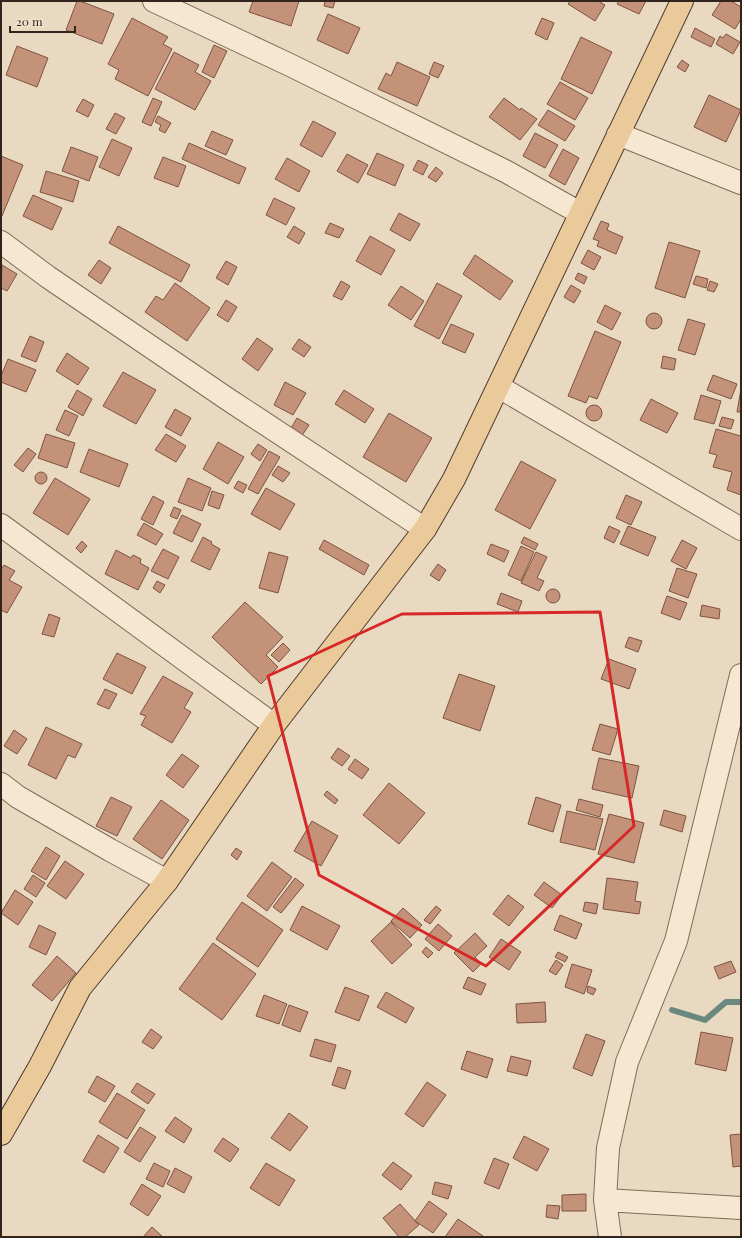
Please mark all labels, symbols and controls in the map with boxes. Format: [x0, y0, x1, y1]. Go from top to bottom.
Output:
scale bar [10, 8, 75, 34]
text: 20 m [16, 13, 43, 29]

